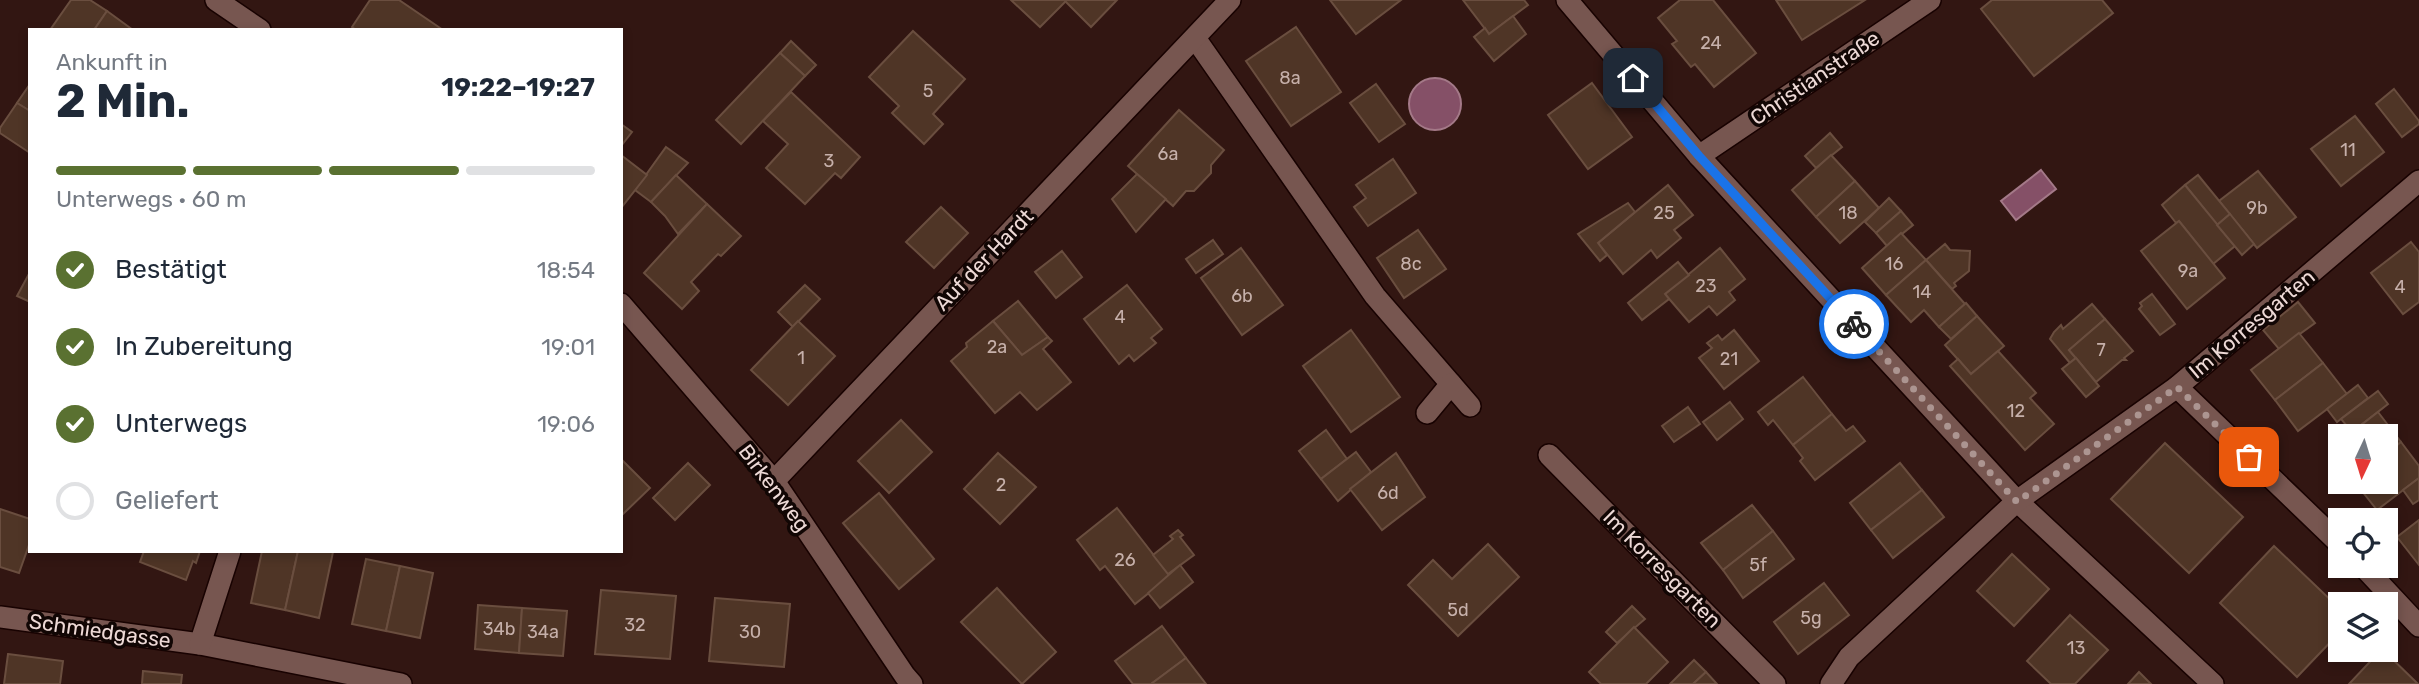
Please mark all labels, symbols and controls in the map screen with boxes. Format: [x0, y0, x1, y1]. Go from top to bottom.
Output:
street label: Christianstraße [1745, 25, 1884, 130]
house number: 24 [1700, 32, 1722, 54]
text: Ankunft in [56, 48, 168, 76]
pin [1603, 48, 1663, 108]
icon: home [1614, 59, 1652, 97]
house number: 8a [1279, 67, 1301, 89]
text: 19:22–19:27 [441, 72, 595, 103]
text: 2 Min. [56, 74, 190, 129]
house number: 5 [923, 80, 933, 102]
house number: 11 [2340, 139, 2356, 161]
house number: 6a [1158, 143, 1178, 165]
house number: 3 [824, 150, 834, 172]
text: Unterwegs · 60 m [56, 185, 246, 213]
house number: 9b [2246, 197, 2268, 219]
house number: 25 [1653, 202, 1675, 224]
house number: 18 [1838, 202, 1858, 224]
street label: Auf der Hardt [929, 204, 1038, 316]
icon: check [56, 251, 94, 289]
house number: 8c [1400, 253, 1422, 275]
house number: 16 [1885, 253, 1903, 275]
text: Bestätigt [115, 254, 227, 285]
text: 18:54 [537, 256, 595, 284]
house number: 9a [2178, 260, 2198, 282]
street label: Im Korresgarten [2184, 264, 2320, 384]
house number: 23 [1695, 275, 1717, 297]
house number: 4 [2394, 276, 2406, 298]
house number: 14 [1913, 281, 1931, 303]
house number: 6b [1231, 285, 1253, 307]
courier [1819, 289, 1889, 359]
icon: bike [1835, 305, 1873, 343]
house number: 4 [1114, 306, 1126, 328]
icon: check [56, 328, 94, 366]
text: In Zubereitung [115, 331, 293, 362]
text: 19:01 [541, 333, 595, 361]
house number: 2a [987, 336, 1007, 358]
house number: 7 [2096, 339, 2106, 361]
house number: 1 [797, 347, 805, 369]
house number: 21 [1720, 348, 1738, 370]
house number: 12 [2007, 400, 2025, 422]
icon: check [56, 405, 94, 443]
text: Unterwegs [115, 408, 247, 439]
text: 19:06 [537, 410, 595, 438]
north arrow [2328, 424, 2398, 494]
map controls [2328, 424, 2398, 662]
pin [2219, 427, 2279, 487]
icon: bag [2230, 438, 2268, 476]
street label: Birkenweg [734, 439, 815, 536]
house number: 2 [996, 474, 1006, 496]
house number: 6d [1377, 482, 1399, 504]
text: Geliefert [115, 485, 219, 516]
street label: Im Korresgarten [1598, 504, 1727, 633]
button: locate [2328, 508, 2398, 578]
house number: 26 [1114, 549, 1136, 571]
house number: 5f [1749, 554, 1767, 576]
button: layers [2328, 592, 2398, 662]
house number: 5d [1447, 599, 1469, 621]
house number: 5g [1800, 607, 1822, 629]
street label: Schmiedgasse [28, 608, 172, 653]
house number: 32 [624, 614, 646, 636]
house number: 34b [483, 618, 515, 640]
house number: 34a [527, 621, 559, 643]
house number: 30 [739, 621, 761, 643]
house number: 13 [2067, 637, 2085, 659]

